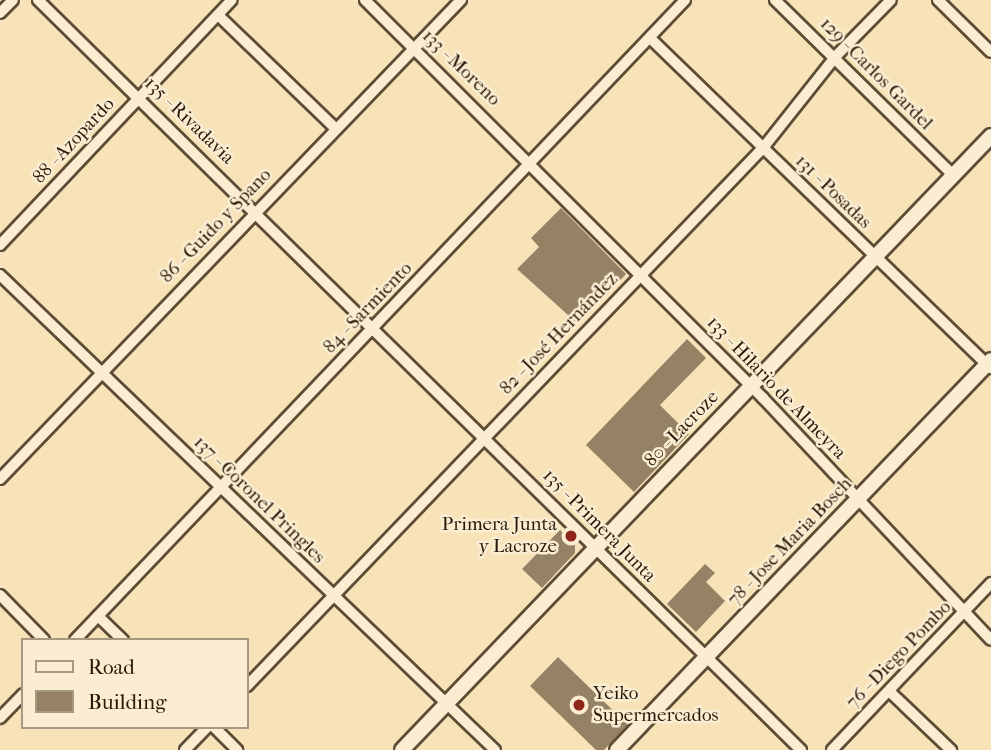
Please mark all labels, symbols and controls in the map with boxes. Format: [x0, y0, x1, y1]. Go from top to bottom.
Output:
street label: 129 - Carlos Gardel [815, 13, 937, 135]
street label: 133 - Moreno [417, 25, 505, 111]
street label: 135 - Rivadavia [139, 73, 239, 169]
street label: 88 - Azopardo [28, 93, 120, 189]
street label: 131 - Posadas [790, 150, 876, 234]
street label: 86 - Guido y Spano [156, 164, 276, 288]
street label: 84 - Sarmiento [319, 257, 417, 359]
street label: 82 - José Hernández [495, 268, 623, 400]
street label: 133 - Hilario de Almeyra [702, 312, 850, 464]
street label: 80 - Lacroze [640, 386, 724, 472]
street label: 137 - Coronel Pringles [188, 431, 330, 569]
street label: 135 - Primera Junta [538, 465, 660, 587]
street label: 78 - Jose Maria Bosch [723, 473, 857, 611]
place label: Primera Junta y Lacroze [442, 514, 557, 558]
marker: Primera Junta y Lacroze [563, 528, 579, 544]
street label: 76 - Diego Pombo [842, 596, 956, 714]
legend [21, 638, 248, 729]
text: Road [88, 655, 135, 679]
place label: Yeiko Supermercados [593, 683, 719, 727]
text: Building [88, 690, 166, 714]
marker: Yeiko Supermercados [571, 697, 587, 713]

